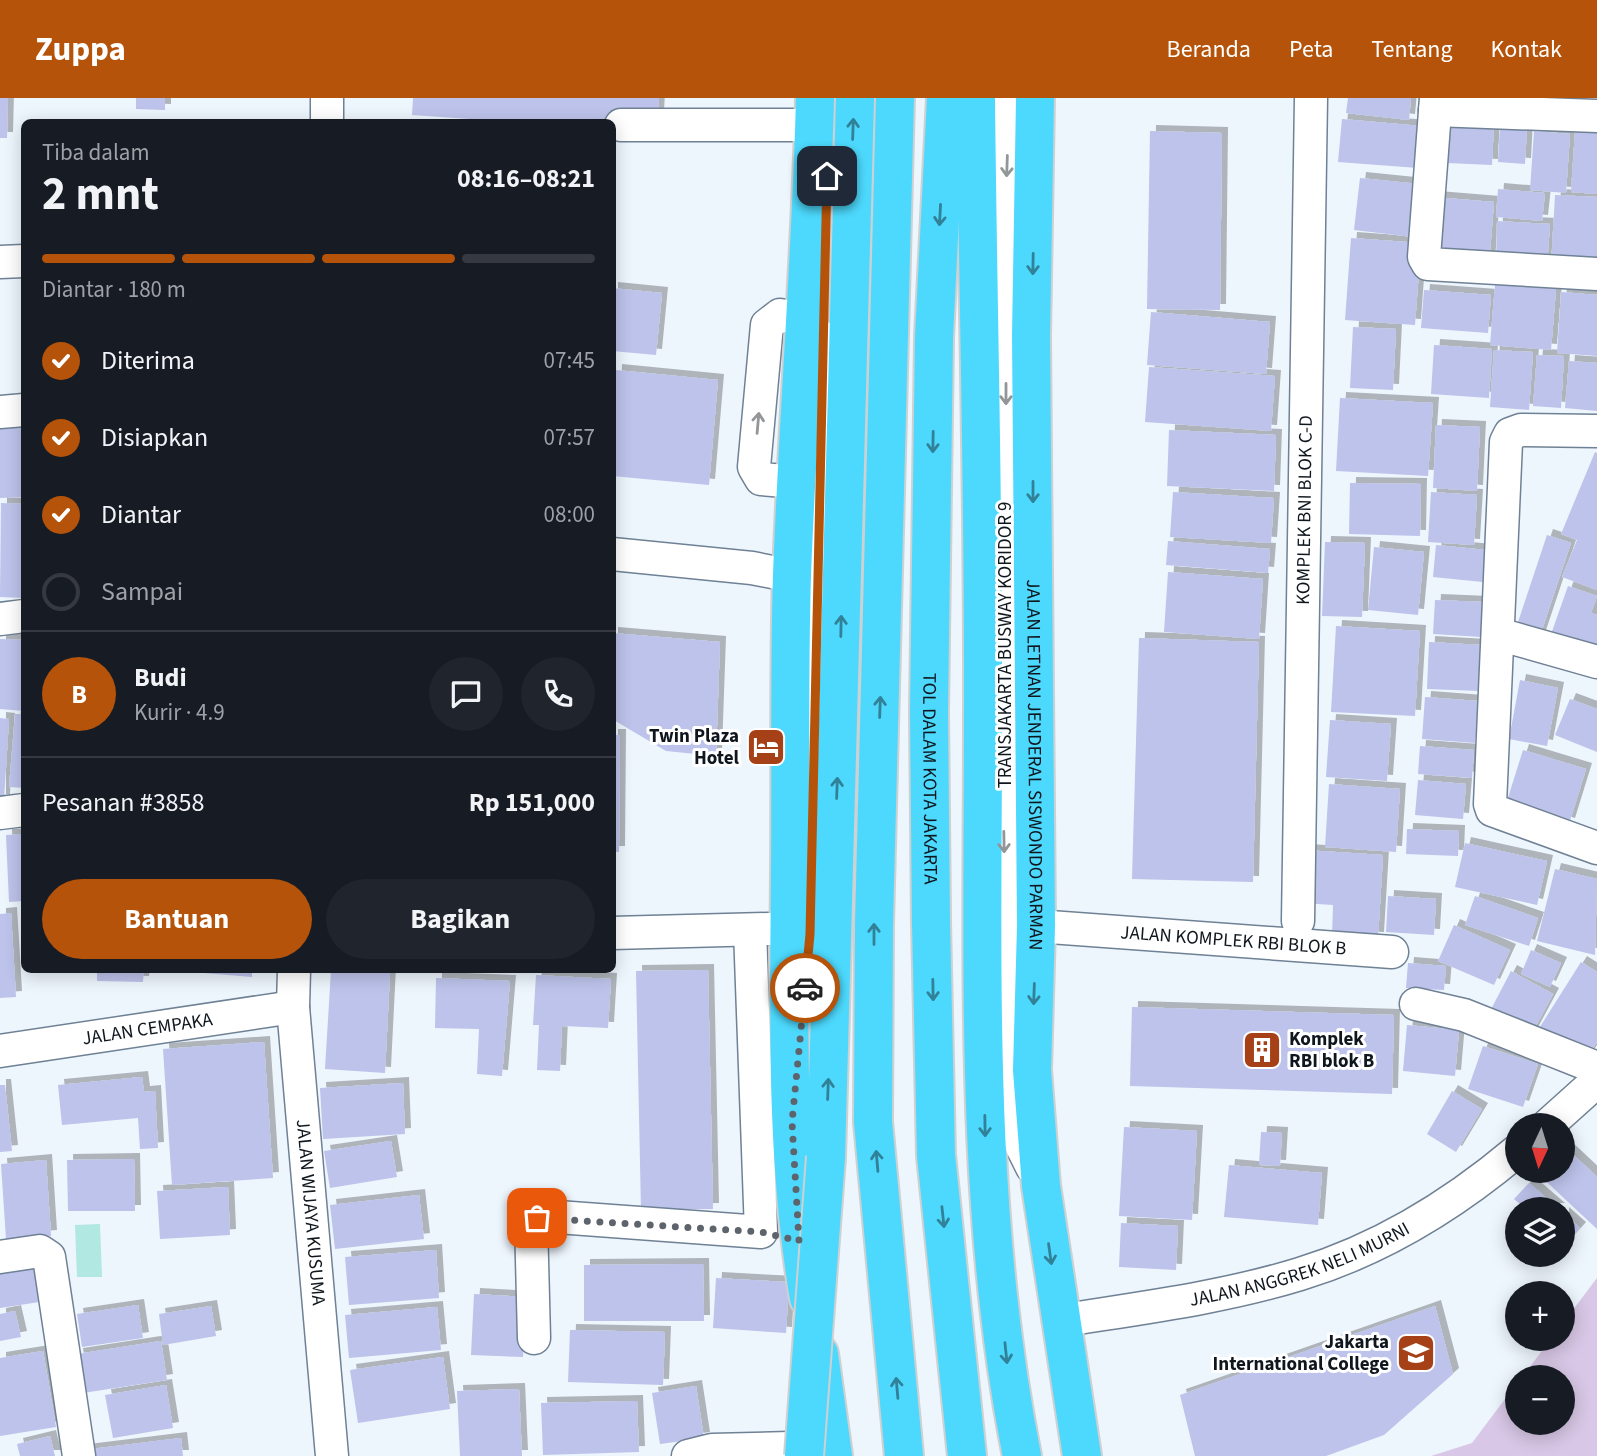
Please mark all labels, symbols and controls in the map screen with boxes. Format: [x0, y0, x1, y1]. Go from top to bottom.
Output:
text: Zuppa [35, 26, 126, 73]
text: Beranda [1167, 32, 1251, 67]
text: Peta [1289, 32, 1333, 67]
text: Tentang [1371, 32, 1453, 67]
text: Kontak [1491, 32, 1562, 67]
one-way arrow [847, 118, 860, 141]
text: Tiba dalam [42, 136, 149, 169]
pin [797, 146, 857, 206]
one-way arrow [1000, 154, 1014, 177]
icon: home [808, 157, 846, 195]
text: 08:16–08:21 [457, 160, 595, 197]
text: 2 mnt [42, 162, 159, 227]
one-way arrow [934, 203, 947, 226]
one-way arrow [1026, 252, 1039, 275]
text: Diantar · 180 m [42, 273, 186, 306]
icon: check [42, 342, 80, 380]
text: Diterima [101, 342, 195, 379]
text: 07:45 [544, 344, 595, 377]
one-way arrow [999, 382, 1013, 405]
one-way arrow [752, 412, 765, 435]
street label: KOMPLEK BNI BLOK C-D [1289, 415, 1319, 605]
icon: check [42, 419, 80, 457]
text: Disiapkan [101, 419, 208, 456]
text: 07:57 [544, 421, 595, 454]
one-way arrow [926, 431, 940, 454]
one-way arrow [1026, 480, 1040, 503]
icon: check [42, 496, 80, 534]
text: Diantar [101, 496, 181, 533]
text: 08:00 [544, 498, 595, 531]
street label: TRANSJAKARTA BUSWAY KORIDOR 9 [992, 502, 1019, 788]
text: Sampai [101, 573, 183, 610]
street label: JALAN LETNAN JENDERAL SISWONDO PARMAN [1020, 579, 1050, 951]
one-way arrow [834, 614, 848, 637]
button: chat [429, 657, 503, 731]
button: phone [521, 657, 595, 731]
text: Budi [134, 659, 187, 696]
street label: TOL DALAM KOTA JAKARTA [915, 673, 944, 885]
text: B [71, 676, 87, 713]
one-way arrow [873, 695, 886, 718]
text: Kurir · 4.9 [134, 696, 225, 729]
place label: Twin Plaza Hotel [649, 723, 740, 772]
hotel icon: Twin Plaza Hotel [745, 726, 787, 768]
one-way arrow [830, 777, 844, 800]
text: Pesanan #3858 [42, 784, 204, 821]
text: Rp 151,000 [469, 784, 595, 821]
one-way arrow [997, 830, 1011, 853]
button: Bantuan [42, 879, 312, 959]
button: Bagikan [326, 879, 595, 959]
street label: JALAN KOMPLEK RBI BLOK B [1120, 919, 1347, 962]
one-way arrow [867, 923, 881, 946]
courier [770, 953, 840, 1023]
icon: car [786, 969, 824, 1007]
one-way arrow [926, 978, 940, 1001]
one-way arrow [1027, 982, 1041, 1005]
street label: JALAN CEMPAKA [80, 1006, 215, 1052]
place label: Komplek RBI blok B [1289, 1026, 1374, 1075]
building icon: Komplek RBI blok B [1241, 1029, 1283, 1071]
one-way arrow [822, 1077, 835, 1100]
north arrow [1505, 1113, 1575, 1183]
map controls [1505, 1113, 1575, 1435]
one-way arrow [978, 1115, 992, 1138]
street label: JALAN WIJAYA KUSUMA [289, 1118, 332, 1307]
one-way arrow [870, 1151, 883, 1173]
pin [507, 1188, 567, 1248]
button: layers [1505, 1197, 1575, 1267]
icon: bag [518, 1199, 556, 1237]
one-way arrow [937, 1206, 950, 1228]
street label: JALAN ANGGREK NELI MURNI [1187, 1215, 1415, 1313]
one-way arrow [1044, 1242, 1057, 1265]
button: + [1505, 1281, 1575, 1351]
place label: Jakarta International College [1213, 1329, 1389, 1378]
school or university icon: Jakarta International College [1395, 1332, 1437, 1374]
one-way arrow [1000, 1341, 1013, 1364]
button: − [1505, 1365, 1575, 1435]
one-way arrow [891, 1377, 904, 1400]

